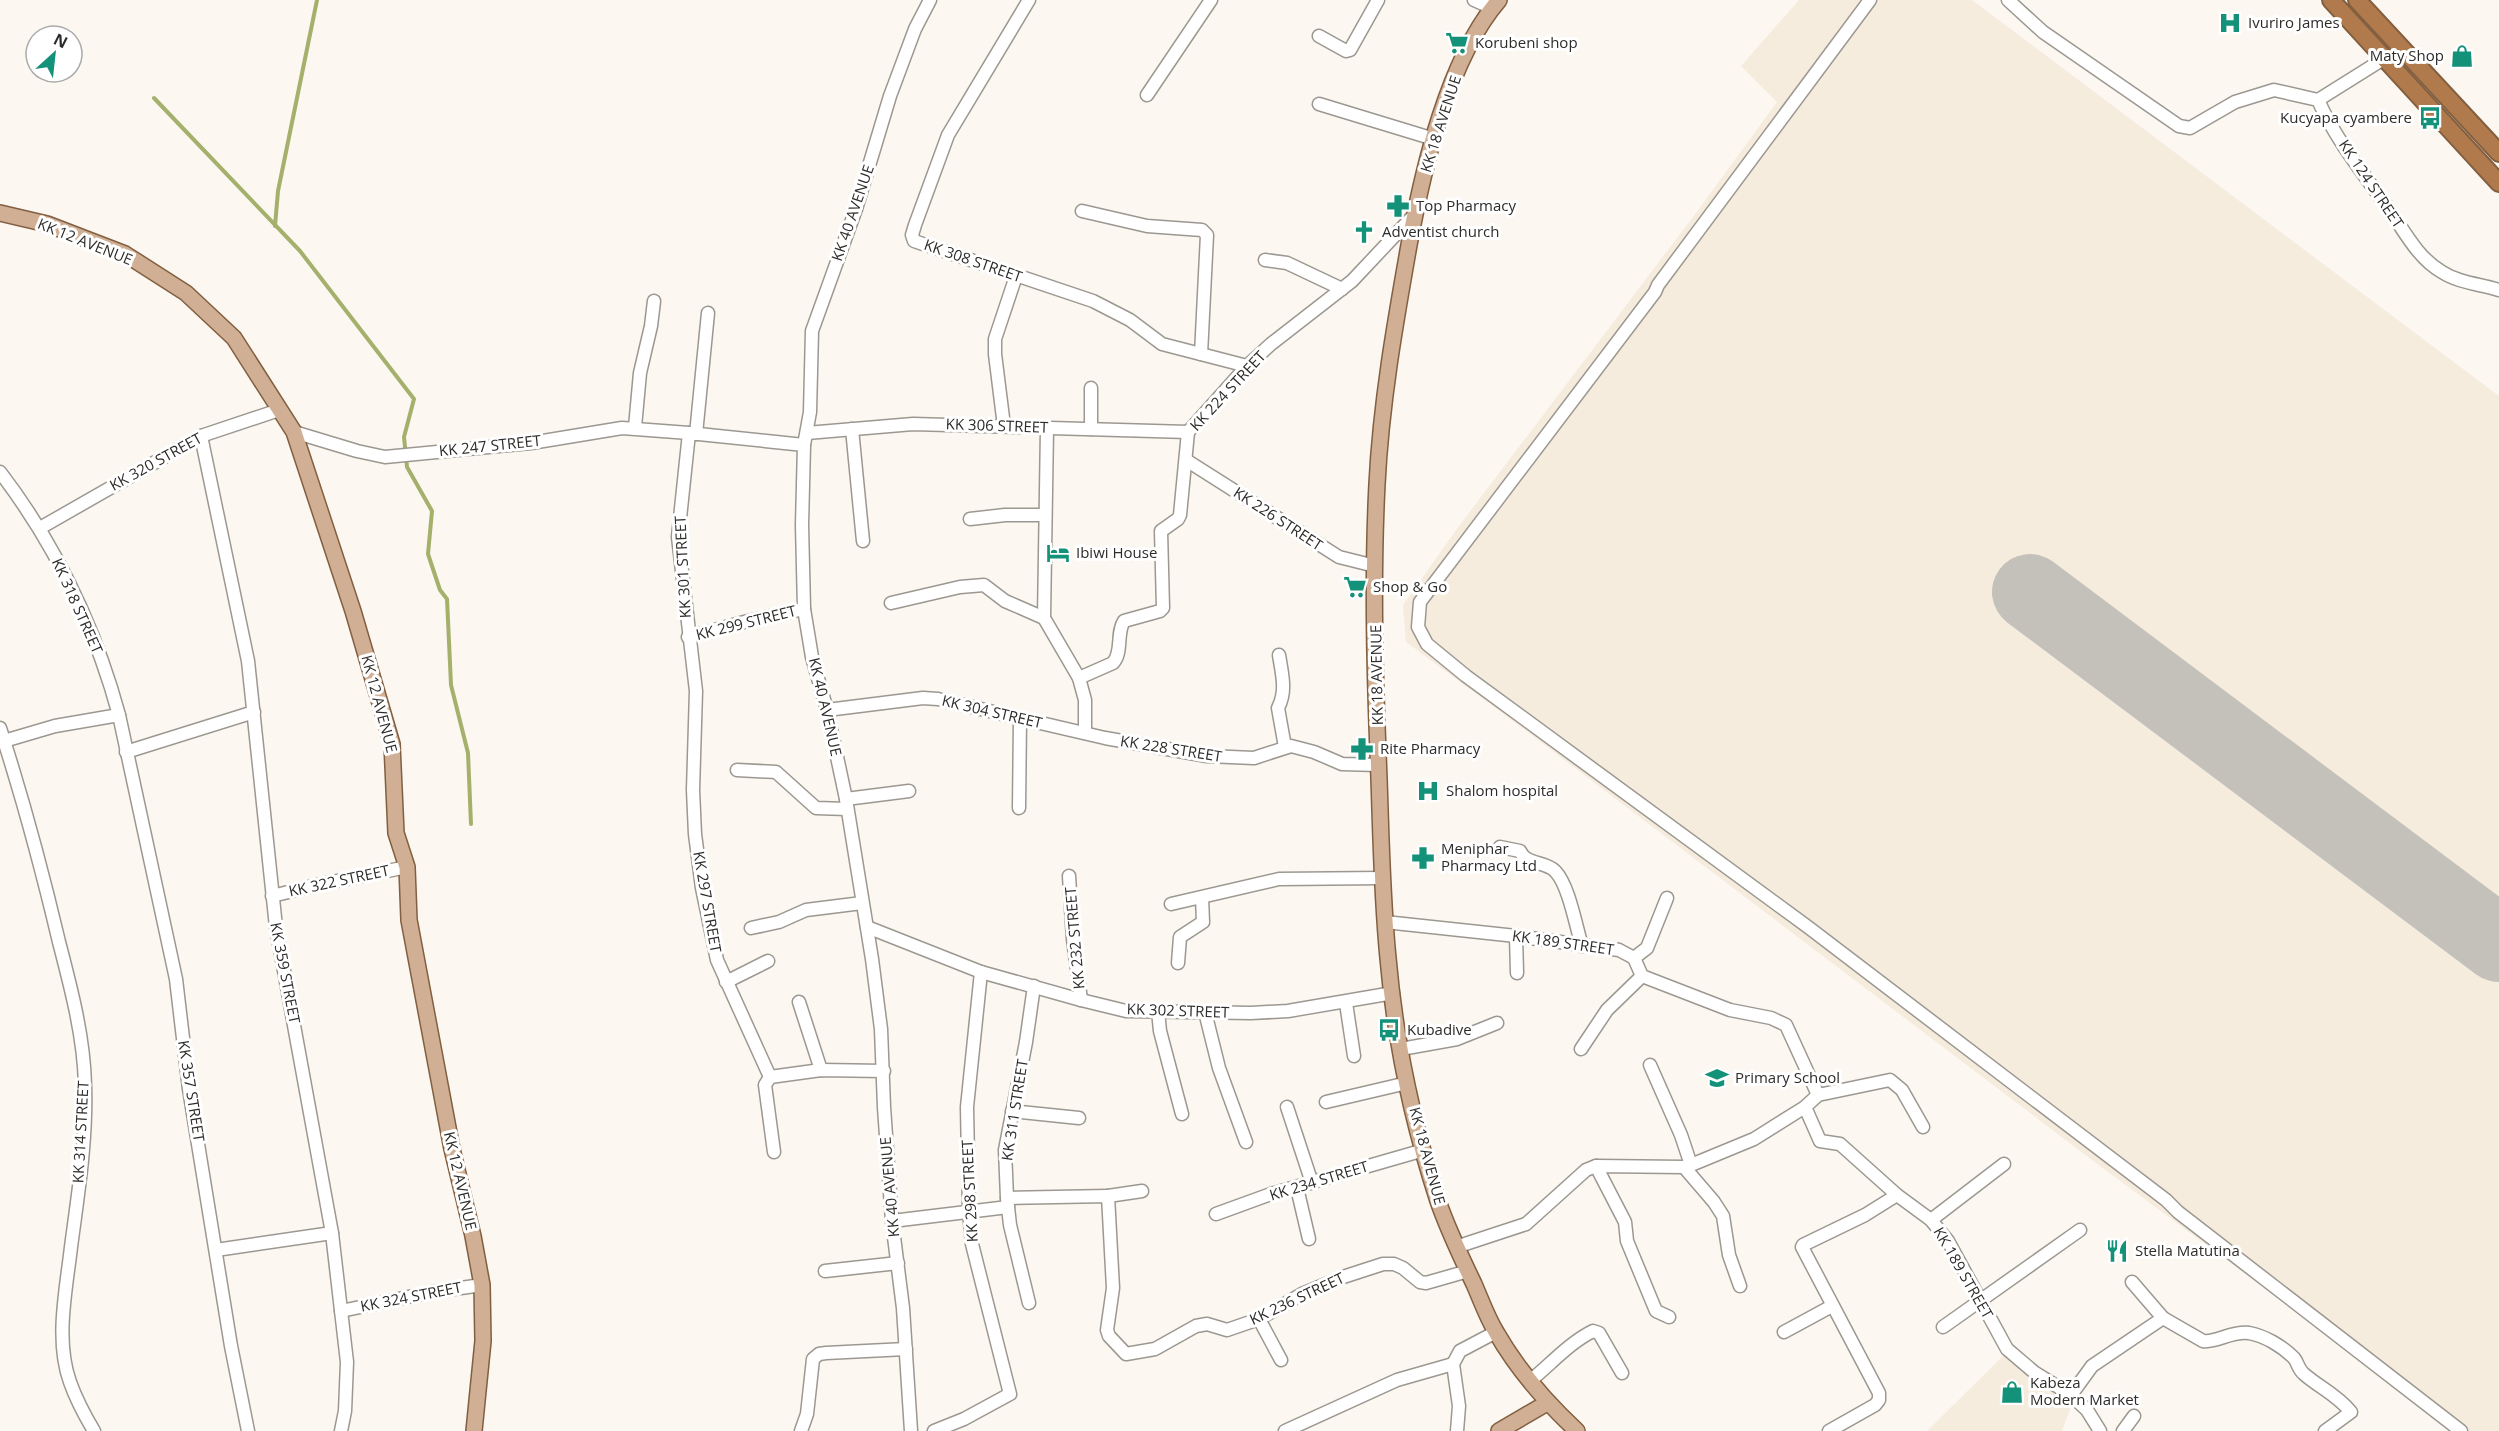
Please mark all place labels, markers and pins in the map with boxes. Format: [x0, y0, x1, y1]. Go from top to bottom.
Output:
hospital icon: Ivuriro James [2217, 10, 2243, 36]
place label: Ivuriro James [2248, 12, 2340, 32]
supermarket icon: Korubeni shop [1444, 30, 1470, 56]
place label: Korubeni shop [1475, 32, 1578, 52]
shop icon: Maty Shop [2449, 43, 2475, 69]
place label: Maty Shop [2370, 45, 2444, 65]
bus stop icon: Kucyapa cyambere [2417, 105, 2443, 131]
place label: Kucyapa cyambere [2280, 107, 2412, 127]
pharmacy icon: Top Pharmacy [1385, 193, 1411, 219]
place label: Top Pharmacy [1416, 195, 1516, 215]
church icon: Adventist church [1351, 219, 1377, 245]
place label: Adventist church [1382, 221, 1499, 241]
hotel icon: Ibiwi House [1045, 540, 1071, 566]
place label: Ibiwi House [1076, 542, 1157, 562]
supermarket icon: Shop & Go [1342, 574, 1368, 600]
place label: Shop & Go [1373, 576, 1447, 596]
pharmacy icon: Rite Pharmacy [1349, 736, 1375, 762]
place label: Rite Pharmacy [1380, 738, 1481, 758]
hospital icon: Shalom hospital [1415, 778, 1441, 804]
place label: Shalom hospital [1446, 780, 1558, 800]
place label: Meniphar Pharmacy Ltd [1441, 838, 1537, 875]
pharmacy icon: Meniphar Pharmacy Ltd [1410, 845, 1436, 871]
bus stop icon: Kubadive [1376, 1017, 1402, 1043]
place label: Kubadive [1407, 1019, 1472, 1039]
school or university icon: Primary School [1704, 1065, 1730, 1091]
place label: Primary School [1735, 1067, 1840, 1087]
restaurant icon: Stella Matutina [2104, 1238, 2130, 1264]
place label: Stella Matutina [2135, 1240, 2240, 1260]
place label: Kabeza Modern Market [2030, 1372, 2139, 1409]
shop icon: Kabeza Modern Market [1999, 1379, 2025, 1405]

